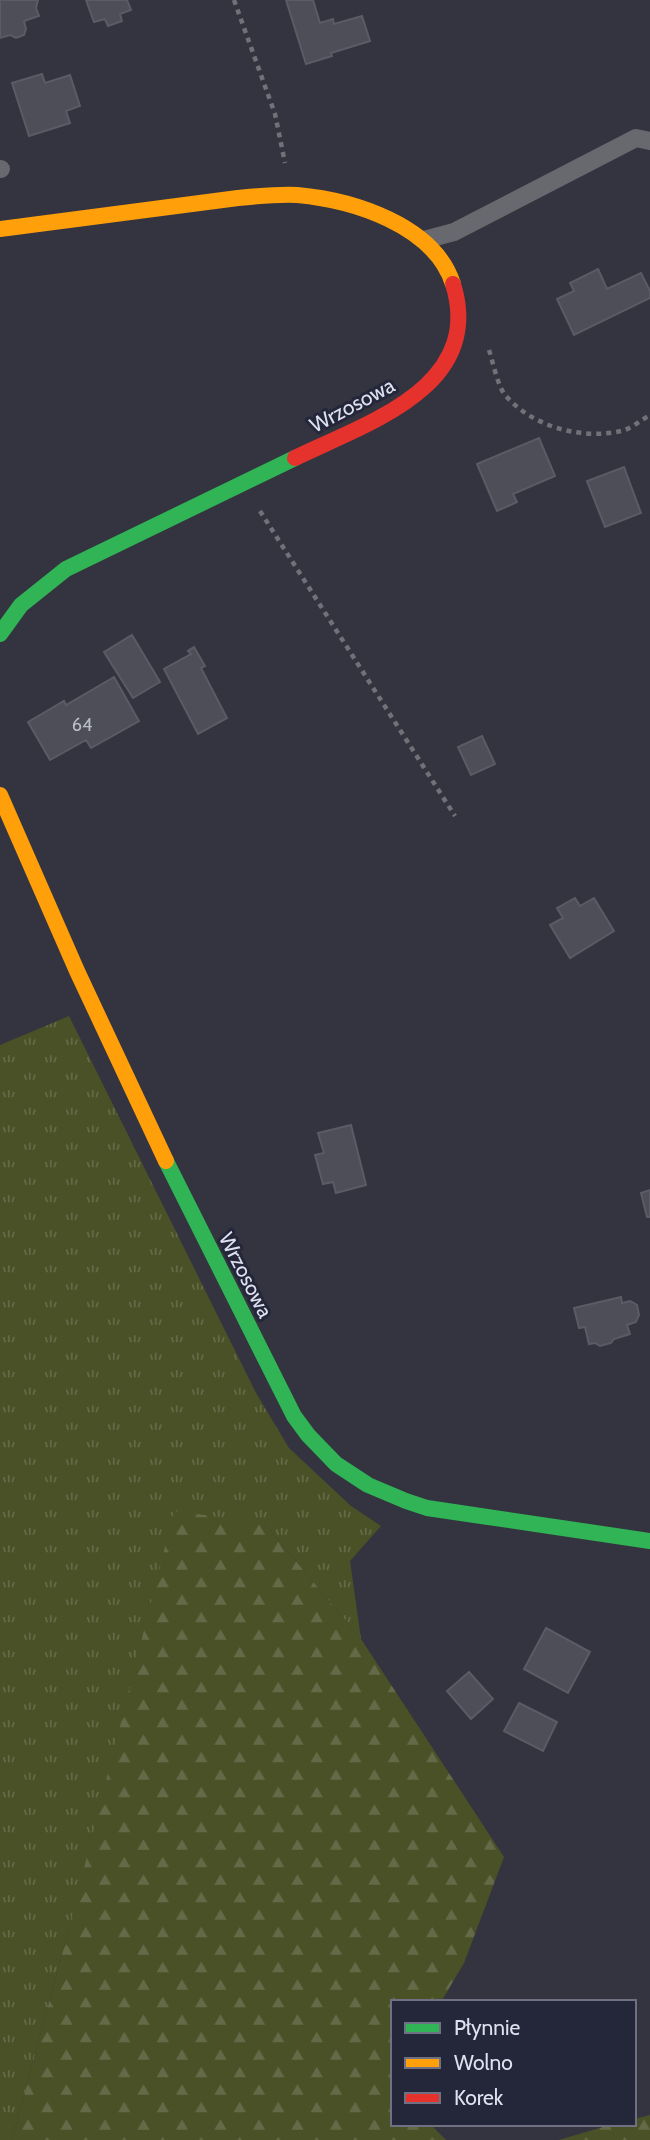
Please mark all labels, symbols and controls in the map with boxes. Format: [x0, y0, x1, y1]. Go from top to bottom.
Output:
street label: Wrzosowa [305, 372, 399, 438]
house number: 64 [72, 714, 92, 736]
street label: Wrzosowa [214, 1228, 278, 1322]
legend [391, 2000, 636, 2126]
text: Płynnie [454, 2015, 521, 2040]
text: Wolno [454, 2050, 513, 2075]
text: Korek [454, 2085, 504, 2110]

